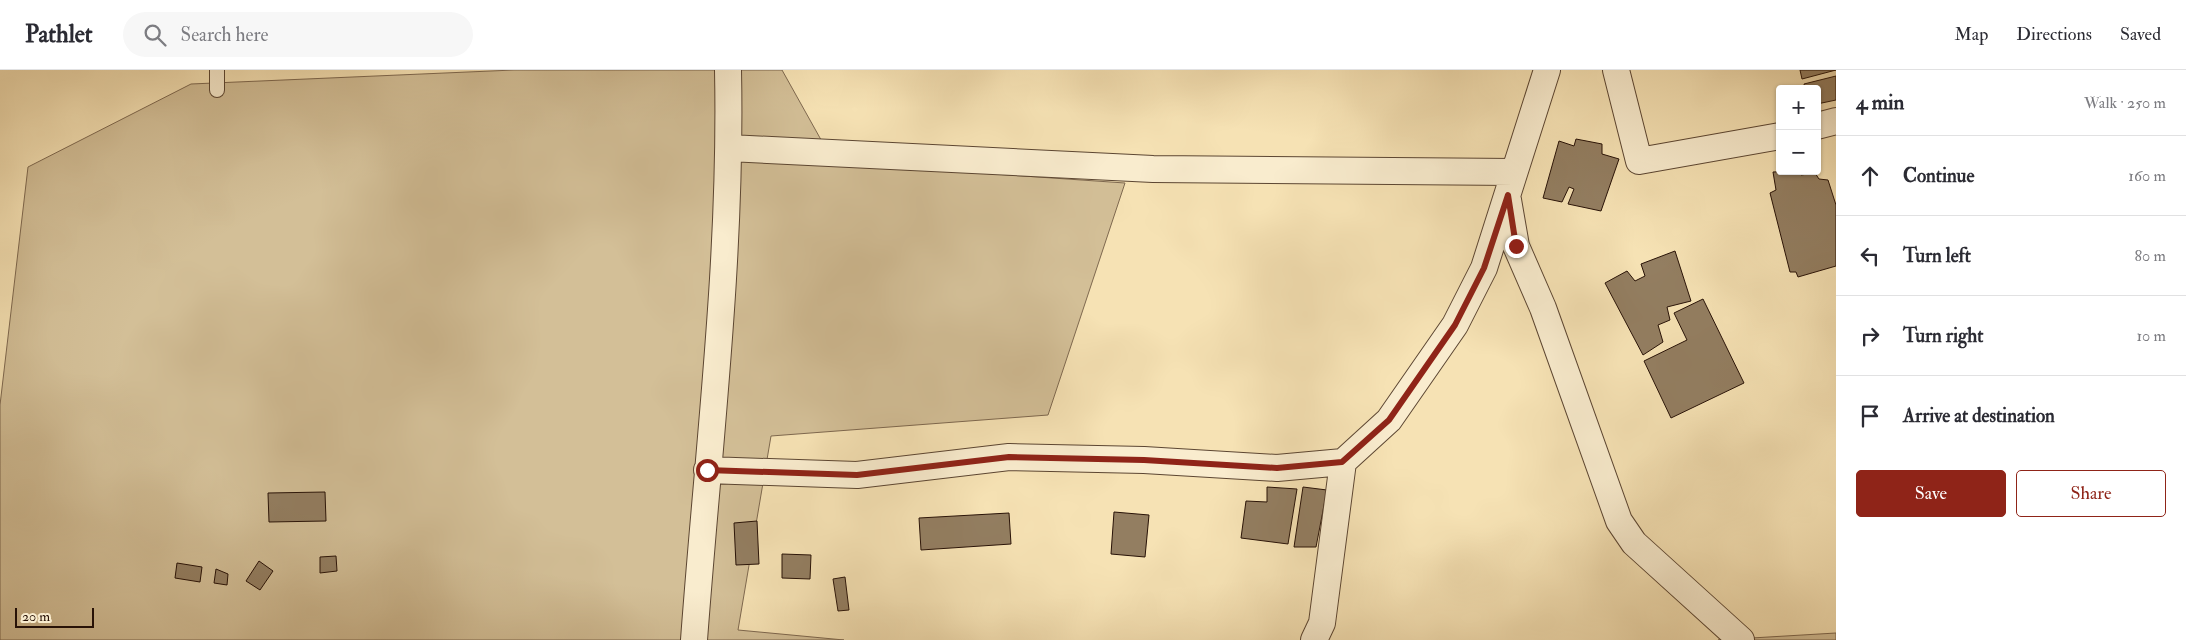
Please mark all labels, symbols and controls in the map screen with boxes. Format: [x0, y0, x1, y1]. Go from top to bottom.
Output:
search box [123, 12, 473, 57]
text: Pathlet [25, 19, 93, 50]
icon: search [141, 21, 169, 49]
text: Search here [181, 23, 268, 47]
text: Map [1955, 23, 1988, 46]
text: Directions [2016, 23, 2092, 46]
text: Saved [2120, 23, 2161, 46]
map controls [1776, 85, 1821, 175]
button: + [1776, 85, 1821, 130]
text: 4 min [1856, 89, 1904, 116]
text: Walk · 250 m [2084, 93, 2166, 113]
button: − [1776, 130, 1821, 175]
icon: ahead [1856, 162, 1884, 190]
text: Continue [1903, 164, 1974, 188]
text: 160 m [2128, 166, 2166, 186]
route end [1505, 235, 1528, 258]
icon: left [1856, 242, 1884, 270]
text: Turn left [1903, 244, 1971, 268]
text: 80 m [2135, 246, 2166, 266]
icon: right [1856, 322, 1884, 350]
text: Turn right [1903, 324, 1983, 348]
text: 10 m [2136, 326, 2166, 346]
icon: arrive [1856, 402, 1884, 430]
text: Arrive at destination [1903, 404, 2055, 428]
route start [696, 459, 719, 482]
button: Save [1856, 470, 2006, 517]
button: Share [2016, 470, 2166, 517]
scale bar [15, 605, 94, 628]
text: 20 m [22, 608, 50, 625]

